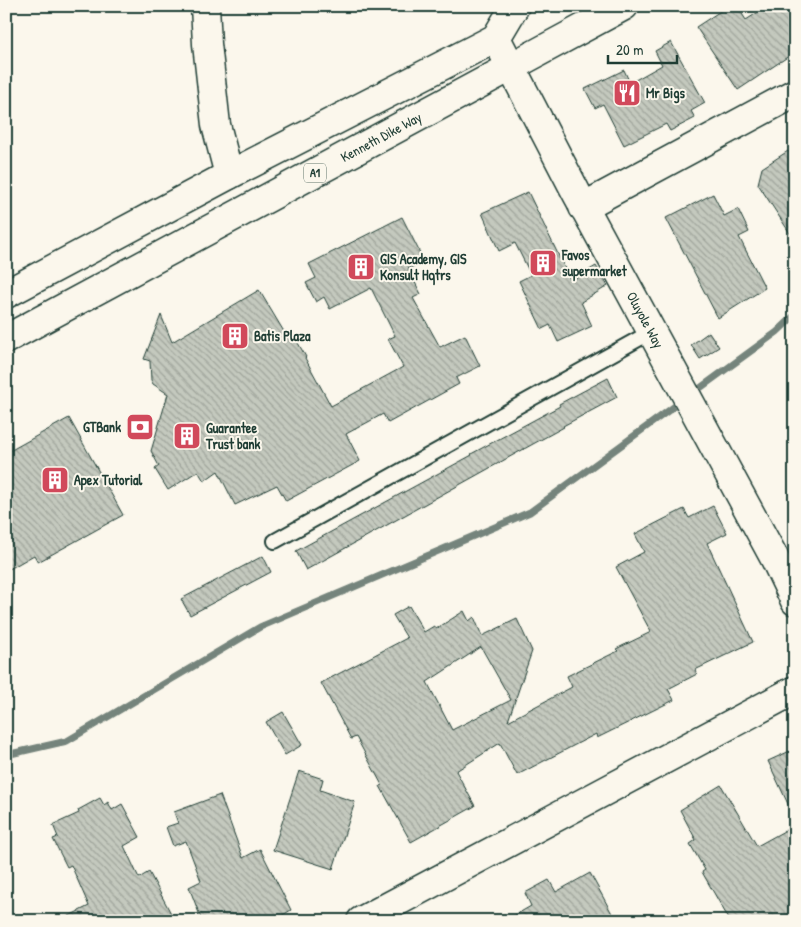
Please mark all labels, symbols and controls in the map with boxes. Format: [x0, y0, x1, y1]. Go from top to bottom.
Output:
scale bar [608, 32, 677, 64]
text: 20 m [616, 39, 643, 60]
restaurant icon: Mr Bigs [612, 78, 642, 108]
place label: Mr Bigs [646, 83, 685, 104]
street label: Kenneth Dike Way [337, 107, 425, 166]
road number: A1 [304, 164, 326, 182]
place label: Favos supermarket [561, 245, 628, 282]
building icon: Favos supermarket [528, 248, 558, 278]
place label: GIS Academy, GIS Konsult Hqtrs [380, 249, 467, 286]
building icon: GIS Academy, GIS Konsult Hqtrs [346, 252, 376, 282]
street label: Oluyole Way [623, 288, 669, 352]
building icon: Batis Plaza [220, 321, 250, 351]
place label: Batis Plaza [254, 326, 311, 345]
bank icon: GTBank [125, 412, 155, 442]
place label: GTBank [83, 417, 121, 436]
place label: Guarantee Trust bank [205, 418, 261, 453]
building icon: Guarantee Trust bank [172, 421, 202, 451]
building icon: Apex Tutorial [40, 465, 70, 495]
place label: Apex Tutorial [74, 470, 143, 491]

